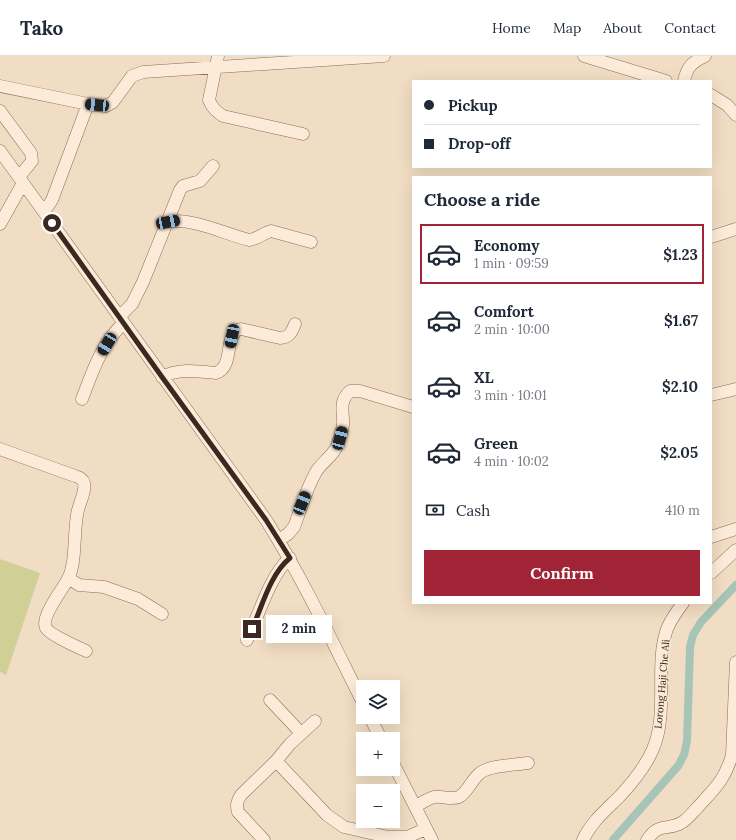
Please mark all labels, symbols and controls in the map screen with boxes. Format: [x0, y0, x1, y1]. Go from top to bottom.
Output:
text: Tako [20, 16, 63, 40]
text: Home [492, 19, 531, 37]
text: Map [553, 19, 581, 37]
text: About [603, 19, 642, 37]
text: Contact [664, 19, 716, 37]
text: Pickup [448, 96, 497, 115]
car [85, 98, 109, 112]
text: Drop-off [448, 134, 510, 153]
text: Choose a ride [424, 188, 540, 211]
route start [43, 214, 61, 232]
car [155, 214, 181, 230]
icon: car [426, 236, 462, 272]
text: Economy [474, 236, 539, 255]
text: $1.23 [663, 245, 698, 264]
text: 1 min · 09:59 [474, 255, 549, 272]
icon: car [426, 302, 462, 338]
text: Comfort [474, 302, 534, 321]
text: $1.67 [664, 311, 698, 330]
text: 2 min · 10:00 [474, 321, 550, 338]
car [224, 323, 240, 349]
car [96, 331, 118, 357]
icon: car [426, 368, 462, 404]
text: XL [474, 368, 494, 387]
text: $2.10 [662, 377, 698, 396]
text: 3 min · 10:01 [474, 387, 547, 404]
car [331, 425, 349, 451]
icon: car [426, 434, 462, 470]
text: Green [474, 434, 518, 453]
text: $2.05 [660, 443, 698, 462]
text: 4 min · 10:02 [474, 453, 549, 470]
car [292, 490, 312, 516]
icon: cash [424, 499, 446, 521]
text: Cash [456, 501, 490, 520]
text: 410 m [665, 502, 700, 519]
button: Confirm [424, 550, 700, 596]
callout: 2 min [266, 615, 332, 643]
route end [243, 620, 261, 638]
text: 2 min [282, 620, 316, 637]
street label: Lorong Haji Che Ali [652, 639, 672, 729]
map controls [356, 680, 400, 828]
button: layers [356, 680, 400, 724]
button: + [356, 732, 400, 776]
button: − [356, 784, 400, 828]

